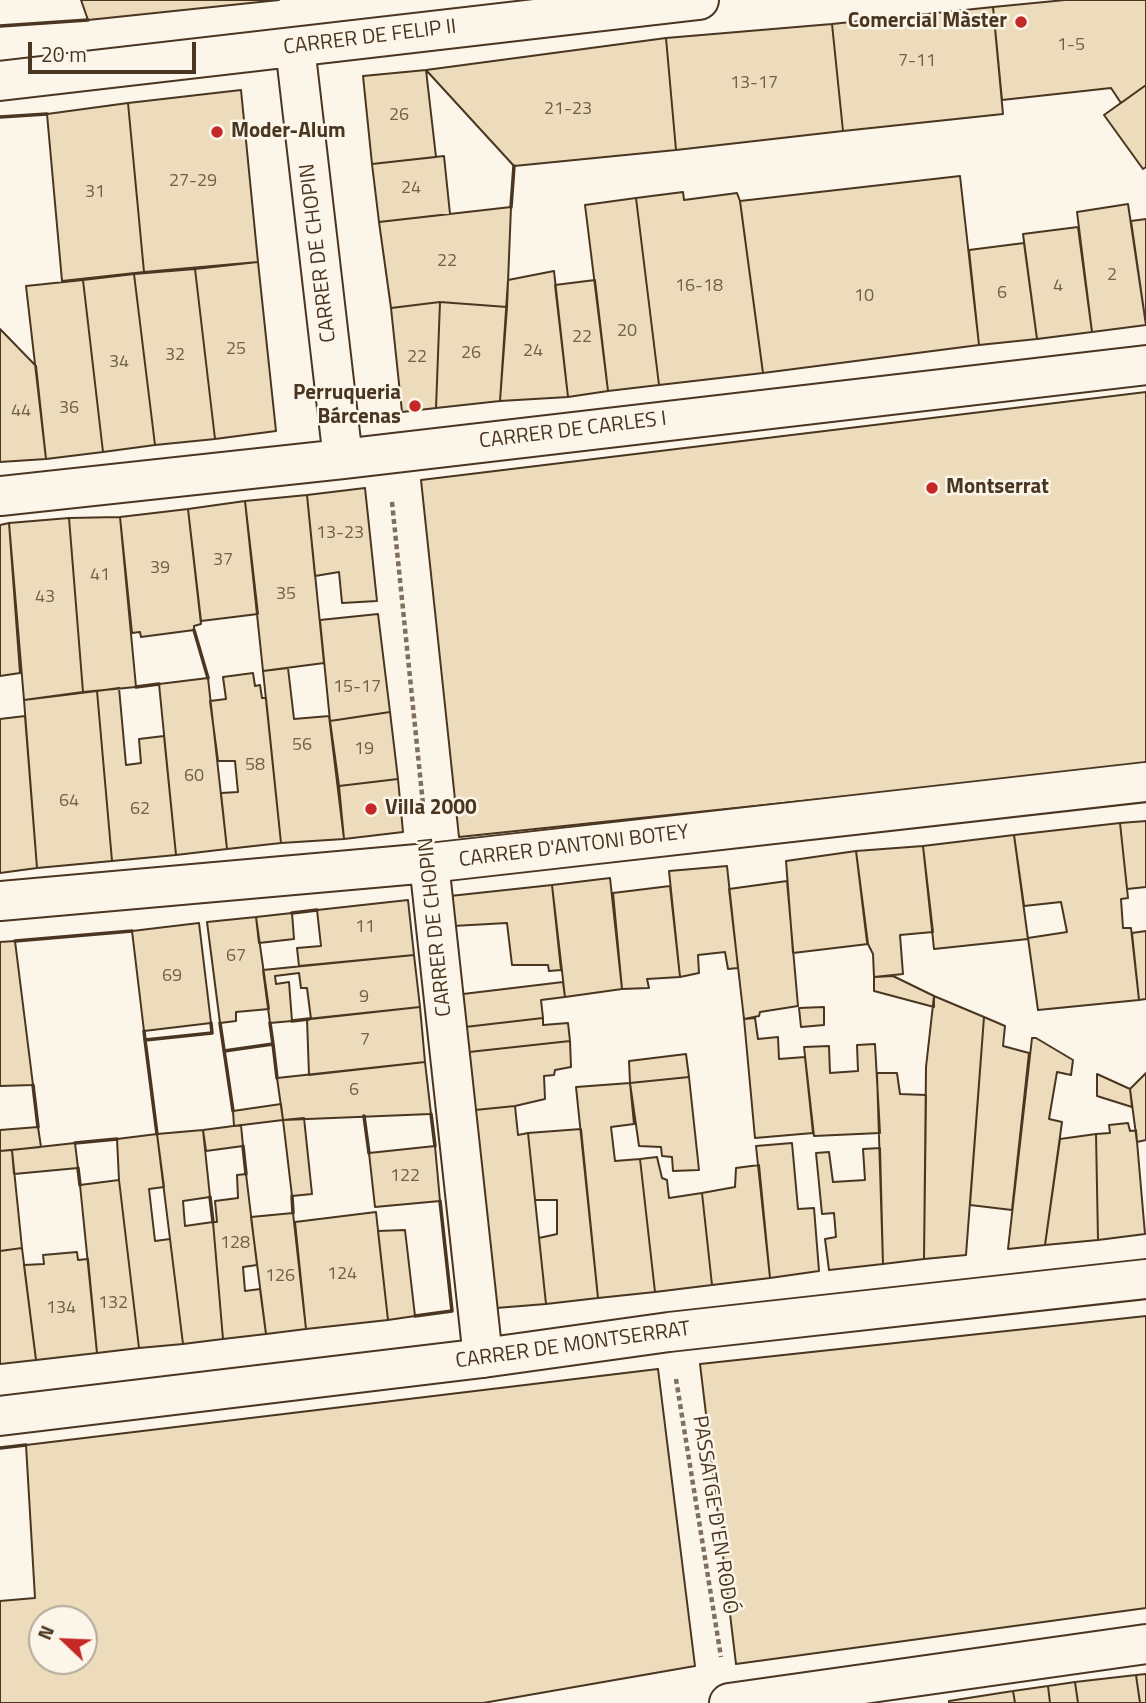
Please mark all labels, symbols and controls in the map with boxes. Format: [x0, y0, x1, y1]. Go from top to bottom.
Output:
place label: Comercial Màster [848, 9, 1007, 35]
marker: Comercial Màster [1013, 14, 1029, 30]
street label: CARRER DE FELIP II [282, 15, 458, 61]
scale bar [32, 28, 200, 72]
house number: 1-5 [1057, 35, 1085, 57]
text: 20 m [41, 38, 87, 70]
house number: 7-11 [898, 51, 936, 73]
house number: 13-17 [730, 73, 778, 95]
house number: 21-23 [544, 99, 592, 121]
house number: 26 [389, 105, 409, 127]
place label: Moder-Alum [231, 119, 346, 145]
marker: Moder-Alum [209, 124, 225, 140]
street label: CARRER DE CHOPIN [296, 162, 342, 344]
house number: 27-29 [169, 171, 217, 193]
house number: 24 [401, 178, 421, 200]
house number: 31 [85, 182, 105, 204]
house number: 22 [437, 251, 457, 273]
house number: 2 [1107, 265, 1117, 287]
house number: 16-18 [675, 276, 723, 298]
house number: 4 [1053, 276, 1063, 298]
house number: 6 [997, 283, 1007, 305]
house number: 10 [854, 286, 874, 308]
house number: 20 [617, 321, 637, 343]
house number: 22 [572, 327, 592, 349]
house number: 25 [226, 339, 246, 361]
house number: 24 [523, 341, 543, 363]
house number: 26 [461, 343, 481, 365]
house number: 32 [165, 345, 185, 367]
house number: 22 [407, 347, 427, 369]
house number: 34 [109, 352, 129, 374]
place label: Perruqueria Bárcenas [293, 381, 401, 431]
house number: 36 [59, 398, 79, 420]
marker: Perruqueria Bárcenas [407, 398, 423, 414]
house number: 44 [11, 401, 31, 423]
street label: CARRER DE CARLES I [478, 407, 668, 455]
place label: Montserrat [946, 475, 1049, 501]
marker: Montserrat [924, 480, 940, 496]
house number: 13-23 [316, 523, 364, 545]
house number: 37 [213, 550, 233, 572]
house number: 39 [150, 558, 170, 580]
house number: 41 [90, 565, 110, 587]
house number: 35 [276, 584, 296, 606]
house number: 43 [35, 587, 55, 609]
house number: 15-17 [333, 677, 381, 699]
house number: 56 [292, 735, 312, 757]
house number: 19 [354, 739, 374, 761]
house number: 58 [245, 755, 265, 777]
house number: 60 [184, 766, 204, 788]
house number: 64 [59, 791, 79, 813]
place label: Villa 2000 [385, 796, 477, 822]
house number: 62 [130, 799, 150, 821]
marker: Villa 2000 [363, 801, 379, 817]
street label: CARRER D'ANTONI BOTEY [458, 820, 690, 874]
street label: CARRER DE CHOPIN [414, 836, 458, 1018]
house number: 11 [355, 917, 375, 939]
house number: 67 [226, 946, 246, 968]
house number: 69 [162, 966, 182, 988]
house number: 9 [359, 987, 369, 1009]
house number: 7 [360, 1030, 370, 1052]
house number: 6 [349, 1080, 359, 1102]
house number: 122 [390, 1166, 420, 1188]
house number: 128 [220, 1233, 250, 1255]
house number: 124 [327, 1264, 357, 1286]
house number: 126 [265, 1266, 295, 1288]
house number: 132 [98, 1293, 128, 1315]
house number: 134 [46, 1298, 76, 1320]
street label: CARRER DE MONTSERRAT [454, 1317, 692, 1375]
street label: PASSATGE D'EN RODÓ [686, 1414, 742, 1616]
north arrow [28, 1605, 98, 1675]
text: N [29, 1621, 61, 1644]

